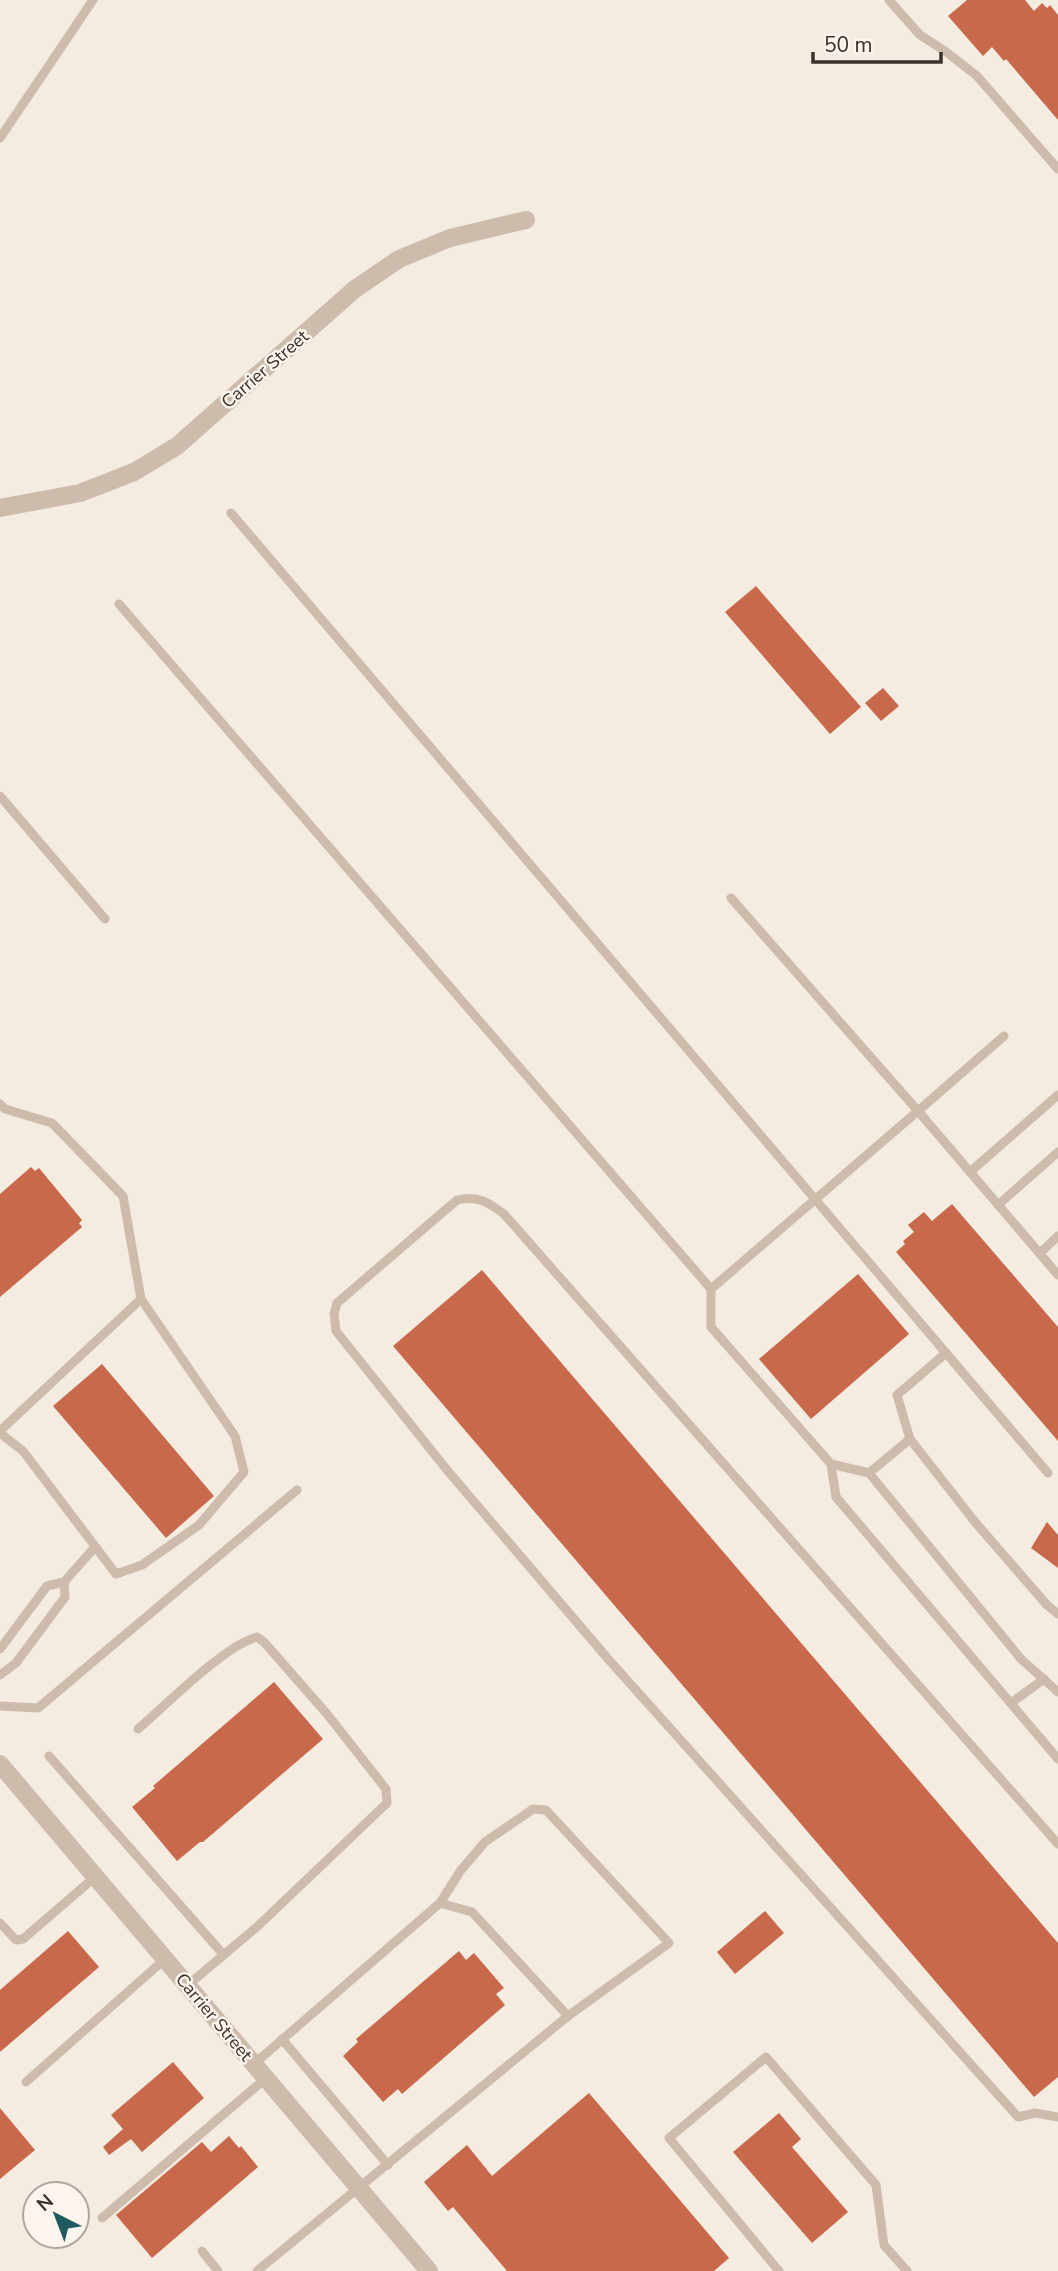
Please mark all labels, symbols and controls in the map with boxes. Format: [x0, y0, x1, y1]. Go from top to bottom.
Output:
scale bar [813, 21, 941, 65]
text: 50 m [824, 31, 873, 59]
street label: Carrier Street [216, 324, 314, 414]
street label: Carrier Street [170, 1968, 258, 2067]
north arrow [21, 2180, 91, 2250]
text: N [31, 2189, 59, 2218]

